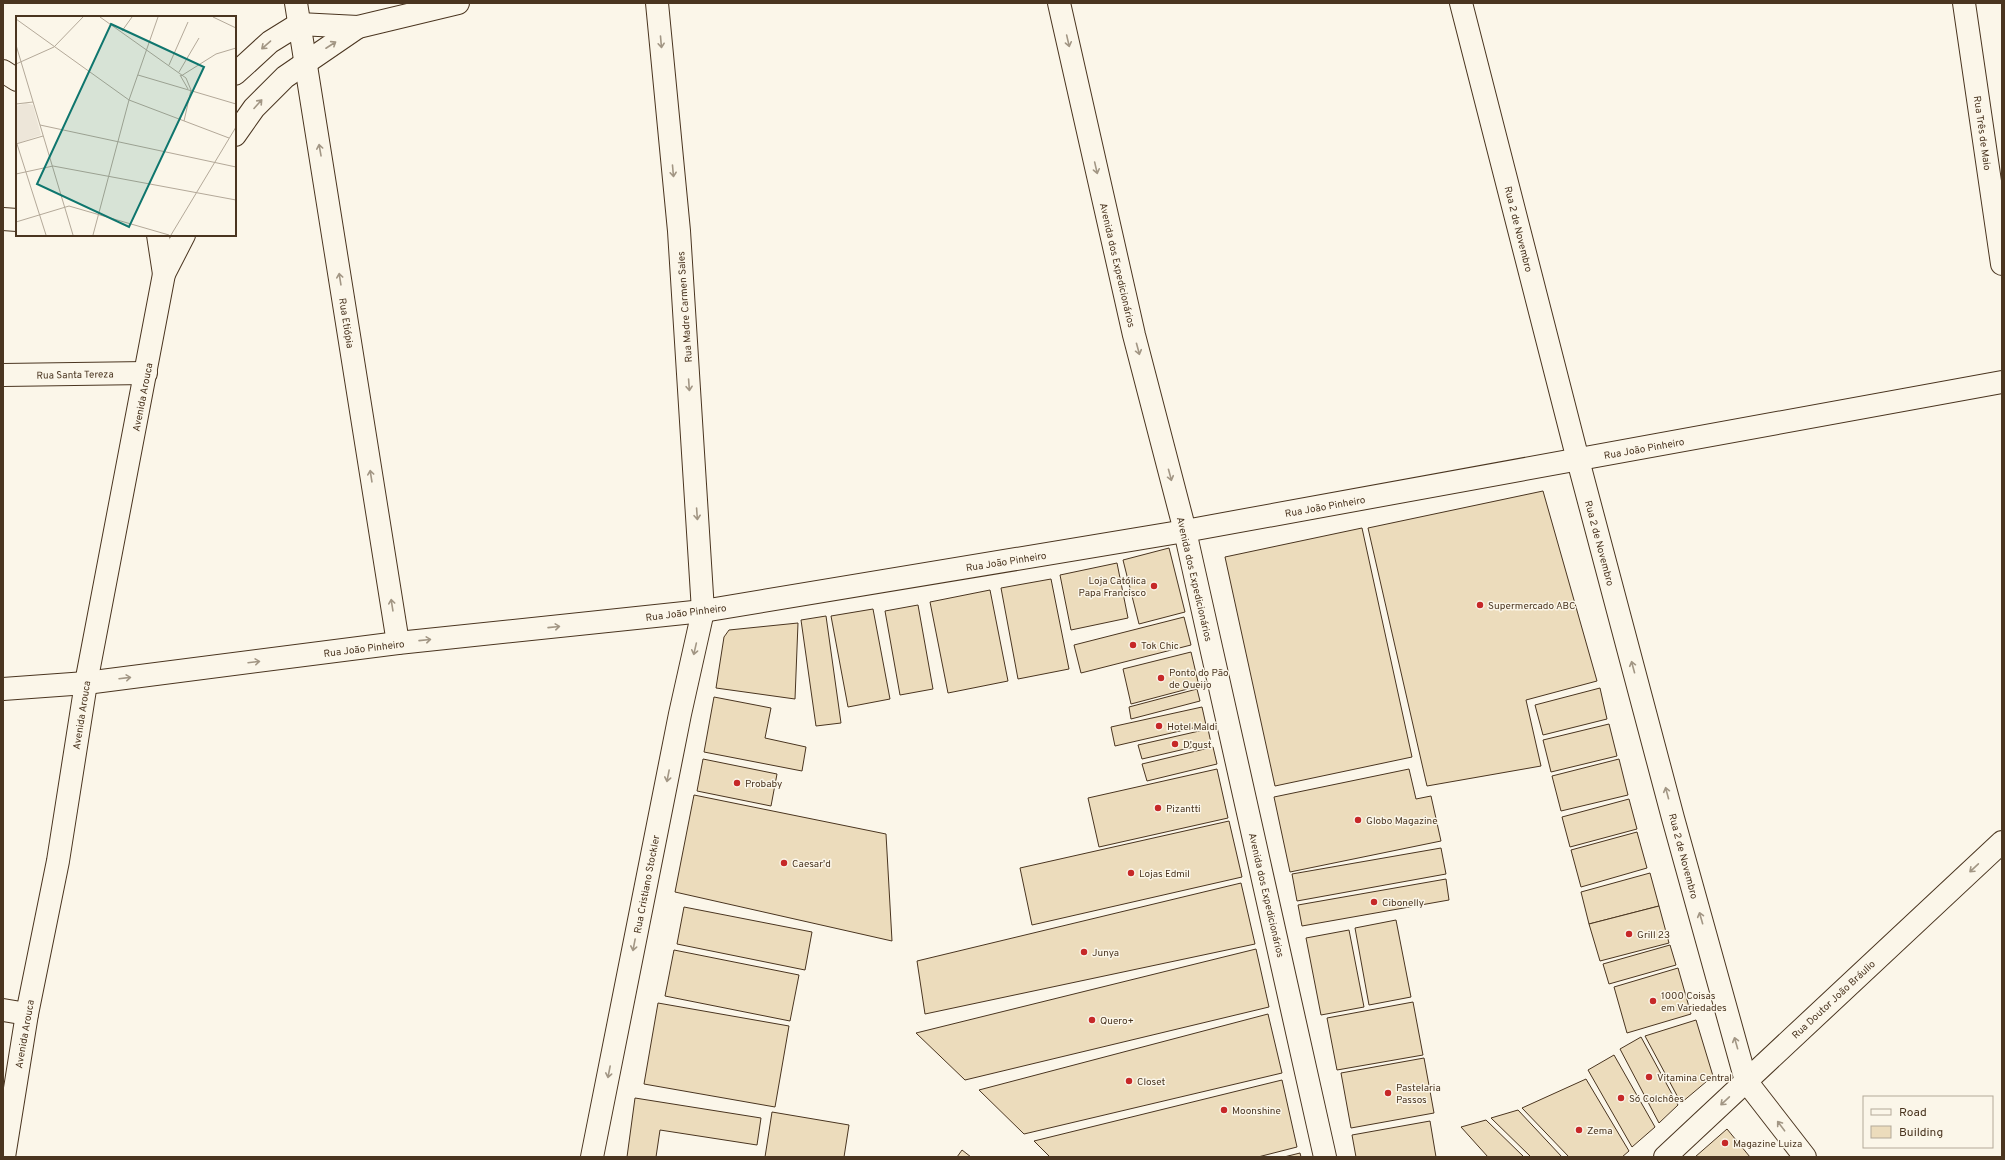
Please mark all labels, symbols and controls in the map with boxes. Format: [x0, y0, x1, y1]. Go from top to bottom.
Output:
inset map [16, 16, 236, 236]
one-way arrow [1064, 34, 1072, 47]
one-way arrow [657, 35, 665, 48]
one-way arrow [261, 41, 272, 50]
one-way arrow [325, 41, 336, 49]
street label: Rua Três de Maio [1970, 95, 1993, 172]
one-way arrow [254, 99, 263, 109]
one-way arrow [315, 144, 323, 157]
one-way arrow [1093, 161, 1101, 174]
one-way arrow [669, 164, 677, 177]
street label: Rua 2 de Novembro [1501, 185, 1535, 274]
street label: Avenida dos Expedicionários [1096, 202, 1137, 329]
street label: Rua Madre Carmen Sales [675, 250, 696, 363]
one-way arrow [336, 273, 344, 286]
street label: Rua Etiópia [335, 297, 356, 349]
one-way arrow [1134, 342, 1142, 355]
street label: Avenida Arouca [130, 362, 156, 433]
street label: Rua Santa Tereza [36, 368, 114, 383]
one-way arrow [685, 378, 692, 391]
street label: Rua João Pinheiro [1603, 436, 1686, 463]
one-way arrow [1167, 468, 1175, 481]
one-way arrow [367, 470, 375, 483]
street label: Rua João Pinheiro [1284, 494, 1367, 521]
street label: Rua 2 de Novembro [1581, 499, 1616, 588]
one-way arrow [694, 507, 701, 520]
street label: Avenida dos Expedicionários [1173, 516, 1214, 643]
street label: Rua João Pinheiro [965, 550, 1048, 575]
place label: Loja Católica Papa Francisco [1079, 575, 1146, 600]
marker: Loja Católica Papa Francisco [1149, 581, 1159, 591]
one-way arrow [388, 599, 396, 612]
marker: Supermercado ABC [1475, 600, 1485, 610]
place label: Supermercado ABC [1488, 600, 1576, 613]
street label: Rua João Pinheiro [645, 602, 728, 625]
one-way arrow [547, 623, 560, 630]
one-way arrow [418, 637, 431, 644]
street label: Rua João Pinheiro [323, 638, 406, 661]
marker: Tok Chic [1128, 640, 1138, 650]
place label: Tok Chic [1141, 640, 1179, 653]
one-way arrow [690, 642, 698, 655]
one-way arrow [247, 658, 260, 666]
one-way arrow [1629, 661, 1636, 674]
place label: Ponto do Pão de Queijo [1169, 667, 1229, 692]
marker: Ponto do Pão de Queijo [1156, 673, 1166, 683]
one-way arrow [118, 674, 131, 682]
street label: Avenida Arouca [71, 680, 94, 751]
marker: Hotel Maldi [1154, 721, 1164, 731]
place label: Hotel Maldi [1167, 721, 1217, 734]
marker: D'gust [1170, 739, 1180, 749]
place label: D'gust [1183, 739, 1212, 752]
one-way arrow [663, 769, 671, 782]
marker: Probaby [732, 778, 742, 788]
place label: Probaby [745, 778, 782, 791]
one-way arrow [1662, 786, 1670, 799]
marker: Pizantti [1153, 803, 1163, 813]
place label: Pizantti [1166, 803, 1201, 816]
street label: Rua 2 de Novembro [1665, 812, 1700, 901]
marker: Globo Magazine [1353, 815, 1363, 825]
place label: Globo Magazine [1366, 815, 1438, 828]
street label: Avenida dos Expedicionários [1245, 832, 1286, 959]
street label: Rua Cristiano Stockler [632, 834, 663, 935]
marker: Caesar'd [779, 858, 789, 868]
place label: Caesar'd [792, 858, 831, 871]
one-way arrow [1968, 864, 1979, 873]
marker: Lojas Edmil [1126, 868, 1136, 878]
place label: Lojas Edmil [1139, 868, 1190, 881]
marker: Cibonelly [1369, 897, 1379, 907]
place label: Cibonelly [1382, 897, 1424, 910]
one-way arrow [1697, 912, 1704, 925]
marker: Grill 23 [1624, 929, 1634, 939]
place label: Grill 23 [1637, 929, 1670, 942]
one-way arrow [630, 938, 638, 951]
marker: Junya [1079, 947, 1089, 957]
place label: Junya [1092, 947, 1119, 960]
street label: Rua Doutor João Bráulio [1790, 958, 1879, 1042]
place label: 1000 Coisas em Variedades [1661, 990, 1727, 1015]
marker: 1000 Coisas em Variedades [1648, 996, 1658, 1006]
street label: Avenida Arouca [13, 999, 38, 1070]
marker: Quero+ [1087, 1015, 1097, 1025]
place label: Quero+ [1100, 1015, 1134, 1028]
one-way arrow [1732, 1037, 1739, 1050]
one-way arrow [604, 1066, 612, 1079]
marker: Vitamina Central [1644, 1072, 1654, 1082]
place label: Vitamina Central [1657, 1072, 1732, 1085]
marker: Closet [1124, 1076, 1134, 1086]
place label: Closet [1137, 1076, 1165, 1089]
place label: Pastelaria Passos [1396, 1082, 1441, 1107]
marker: Pastelaria Passos [1383, 1088, 1393, 1098]
marker: Só Colchôes [1616, 1093, 1626, 1103]
place label: Só Colchôes [1629, 1093, 1684, 1106]
one-way arrow [1720, 1096, 1730, 1105]
legend [1863, 1096, 1993, 1148]
marker: Moonshine [1219, 1105, 1229, 1115]
place label: Moonshine [1232, 1105, 1281, 1118]
text: Road [1899, 1105, 1927, 1121]
one-way arrow [1777, 1121, 1785, 1132]
marker: Zema [1574, 1125, 1584, 1135]
place label: Zema [1587, 1125, 1613, 1138]
text: Building [1899, 1125, 1943, 1141]
marker: Magazine Luiza [1720, 1138, 1730, 1148]
place label: Magazine Luiza [1733, 1138, 1802, 1151]

